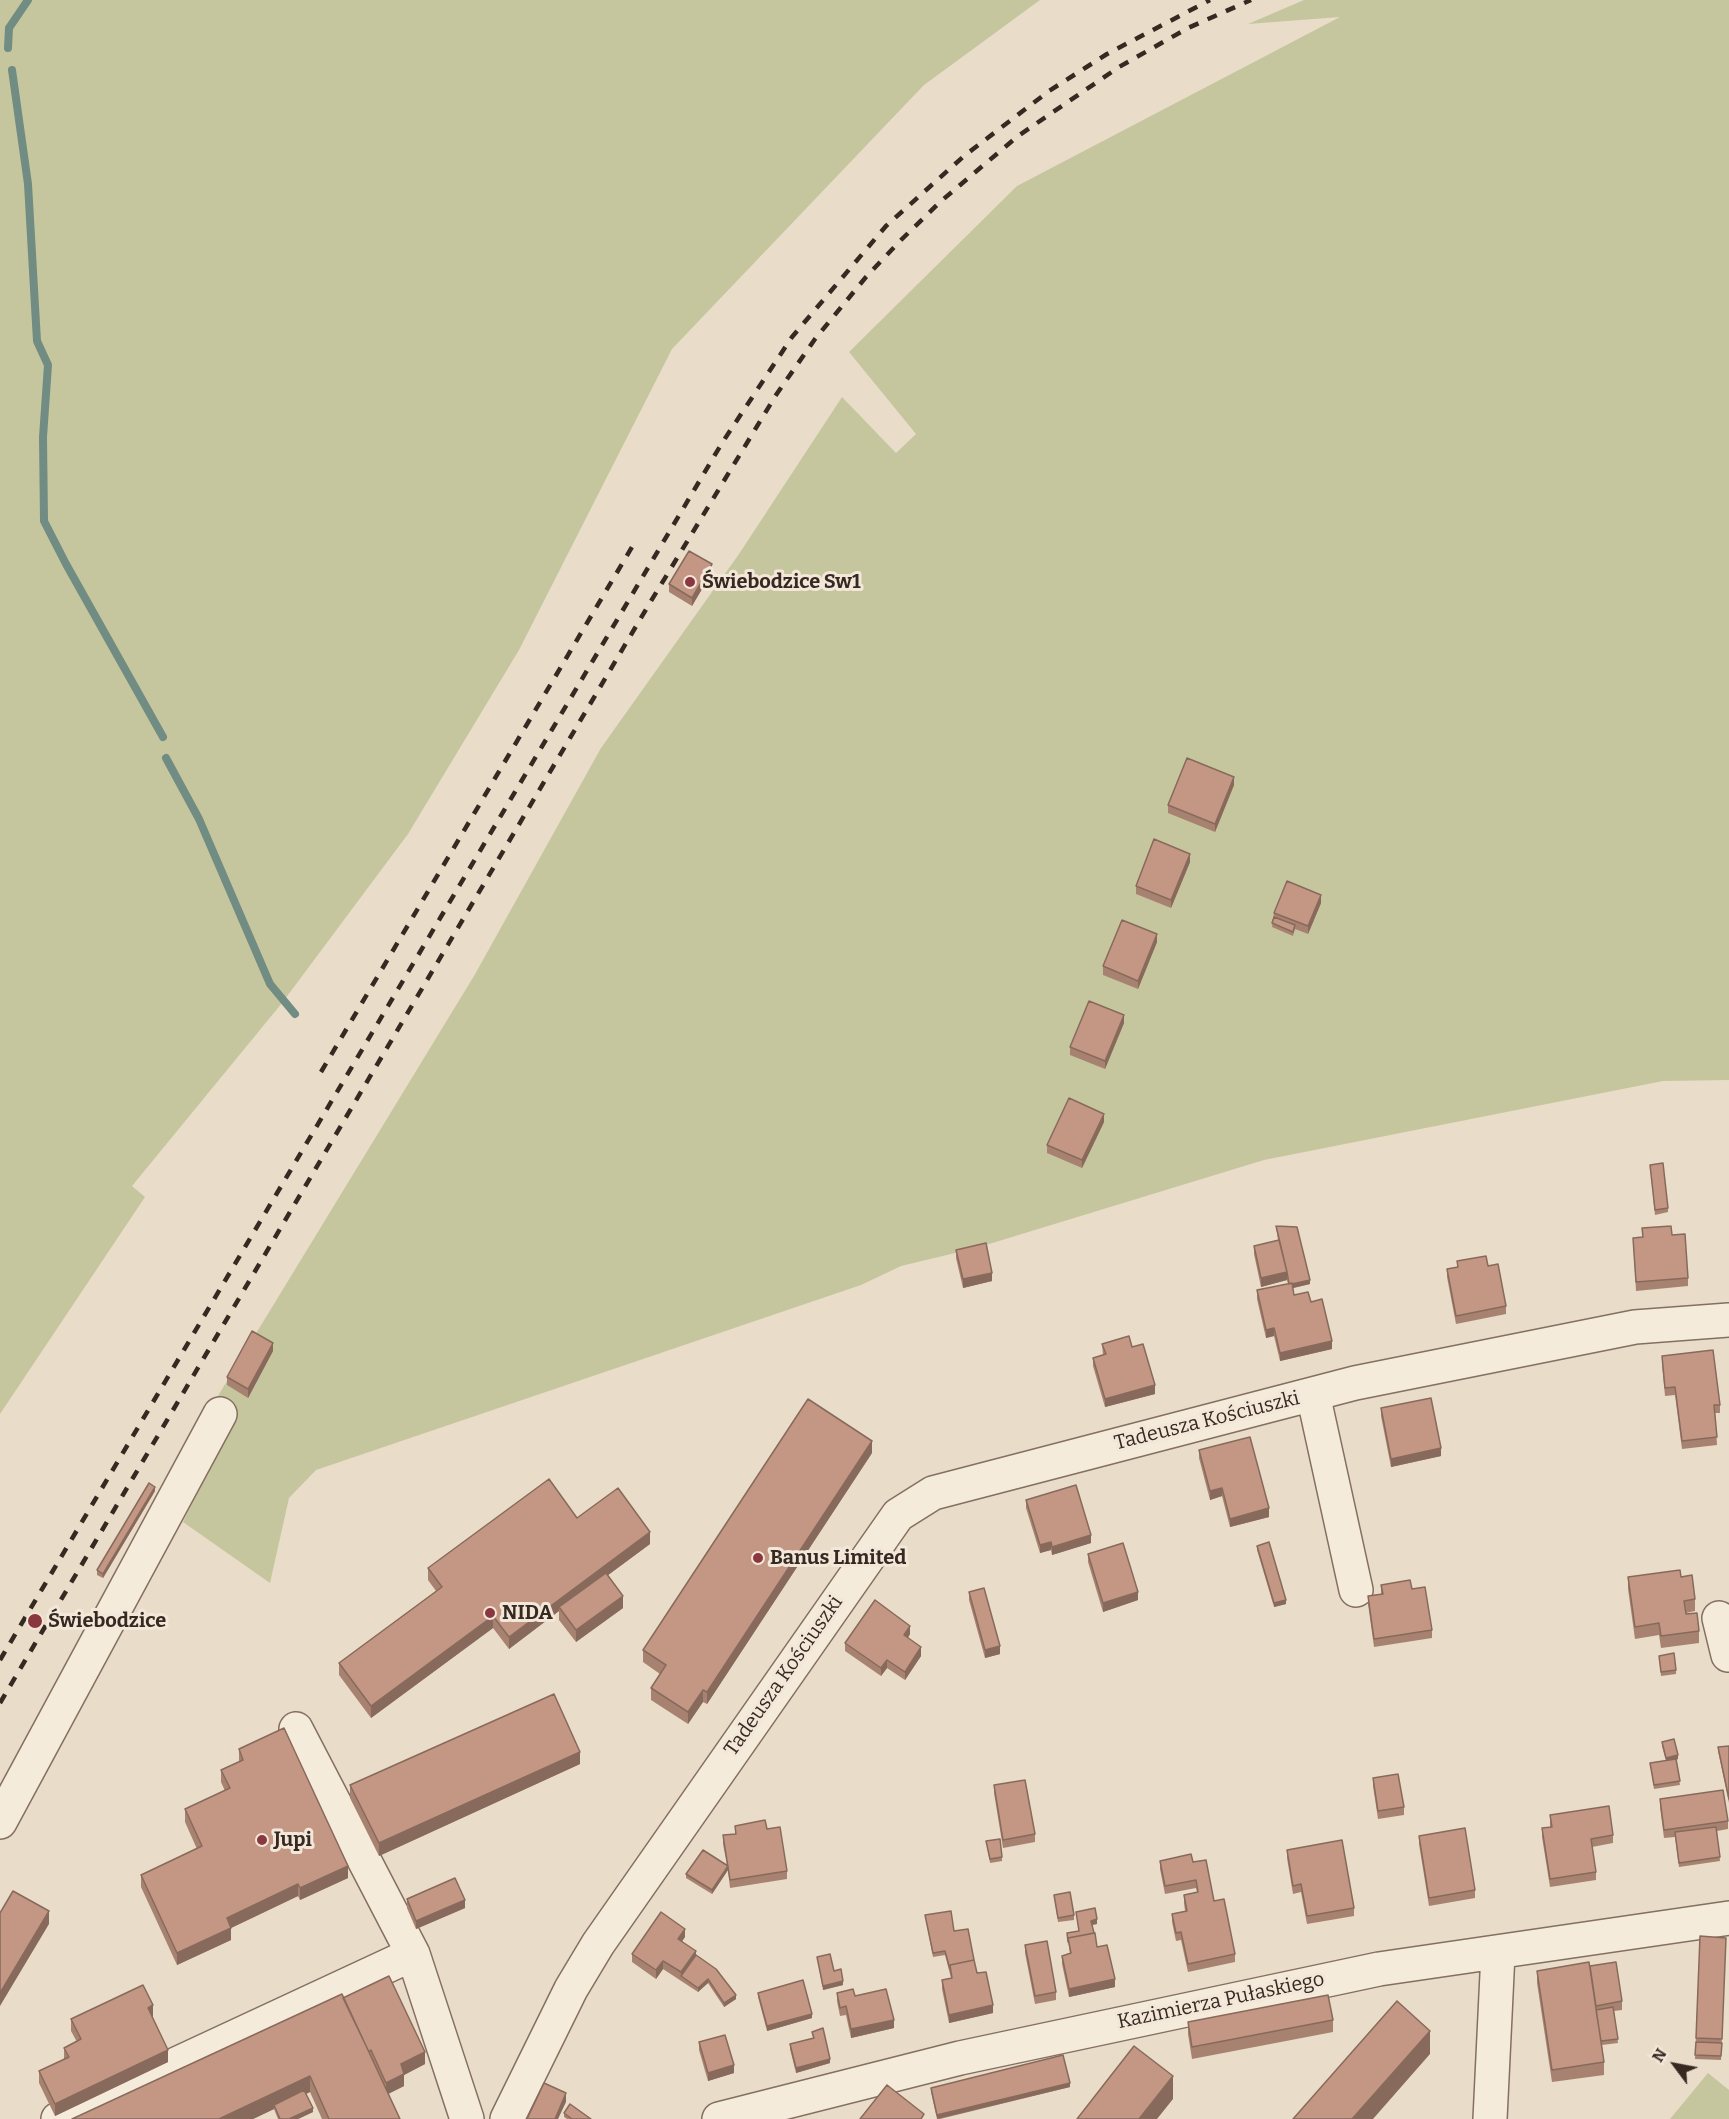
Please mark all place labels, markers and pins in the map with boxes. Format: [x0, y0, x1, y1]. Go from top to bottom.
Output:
place label: Świebodzice Sw1 [702, 570, 861, 594]
marker: Świebodzice Sw1 [683, 575, 697, 589]
place label: Banus Limited [770, 1546, 906, 1570]
marker: Banus Limited [751, 1551, 765, 1565]
place label: NIDA [502, 1601, 553, 1625]
marker: NIDA [483, 1606, 497, 1620]
place label: Świebodzice [48, 1609, 166, 1633]
marker: Świebodzice [26, 1612, 44, 1630]
place label: Jupi [274, 1828, 312, 1852]
marker: Jupi [255, 1833, 269, 1847]

